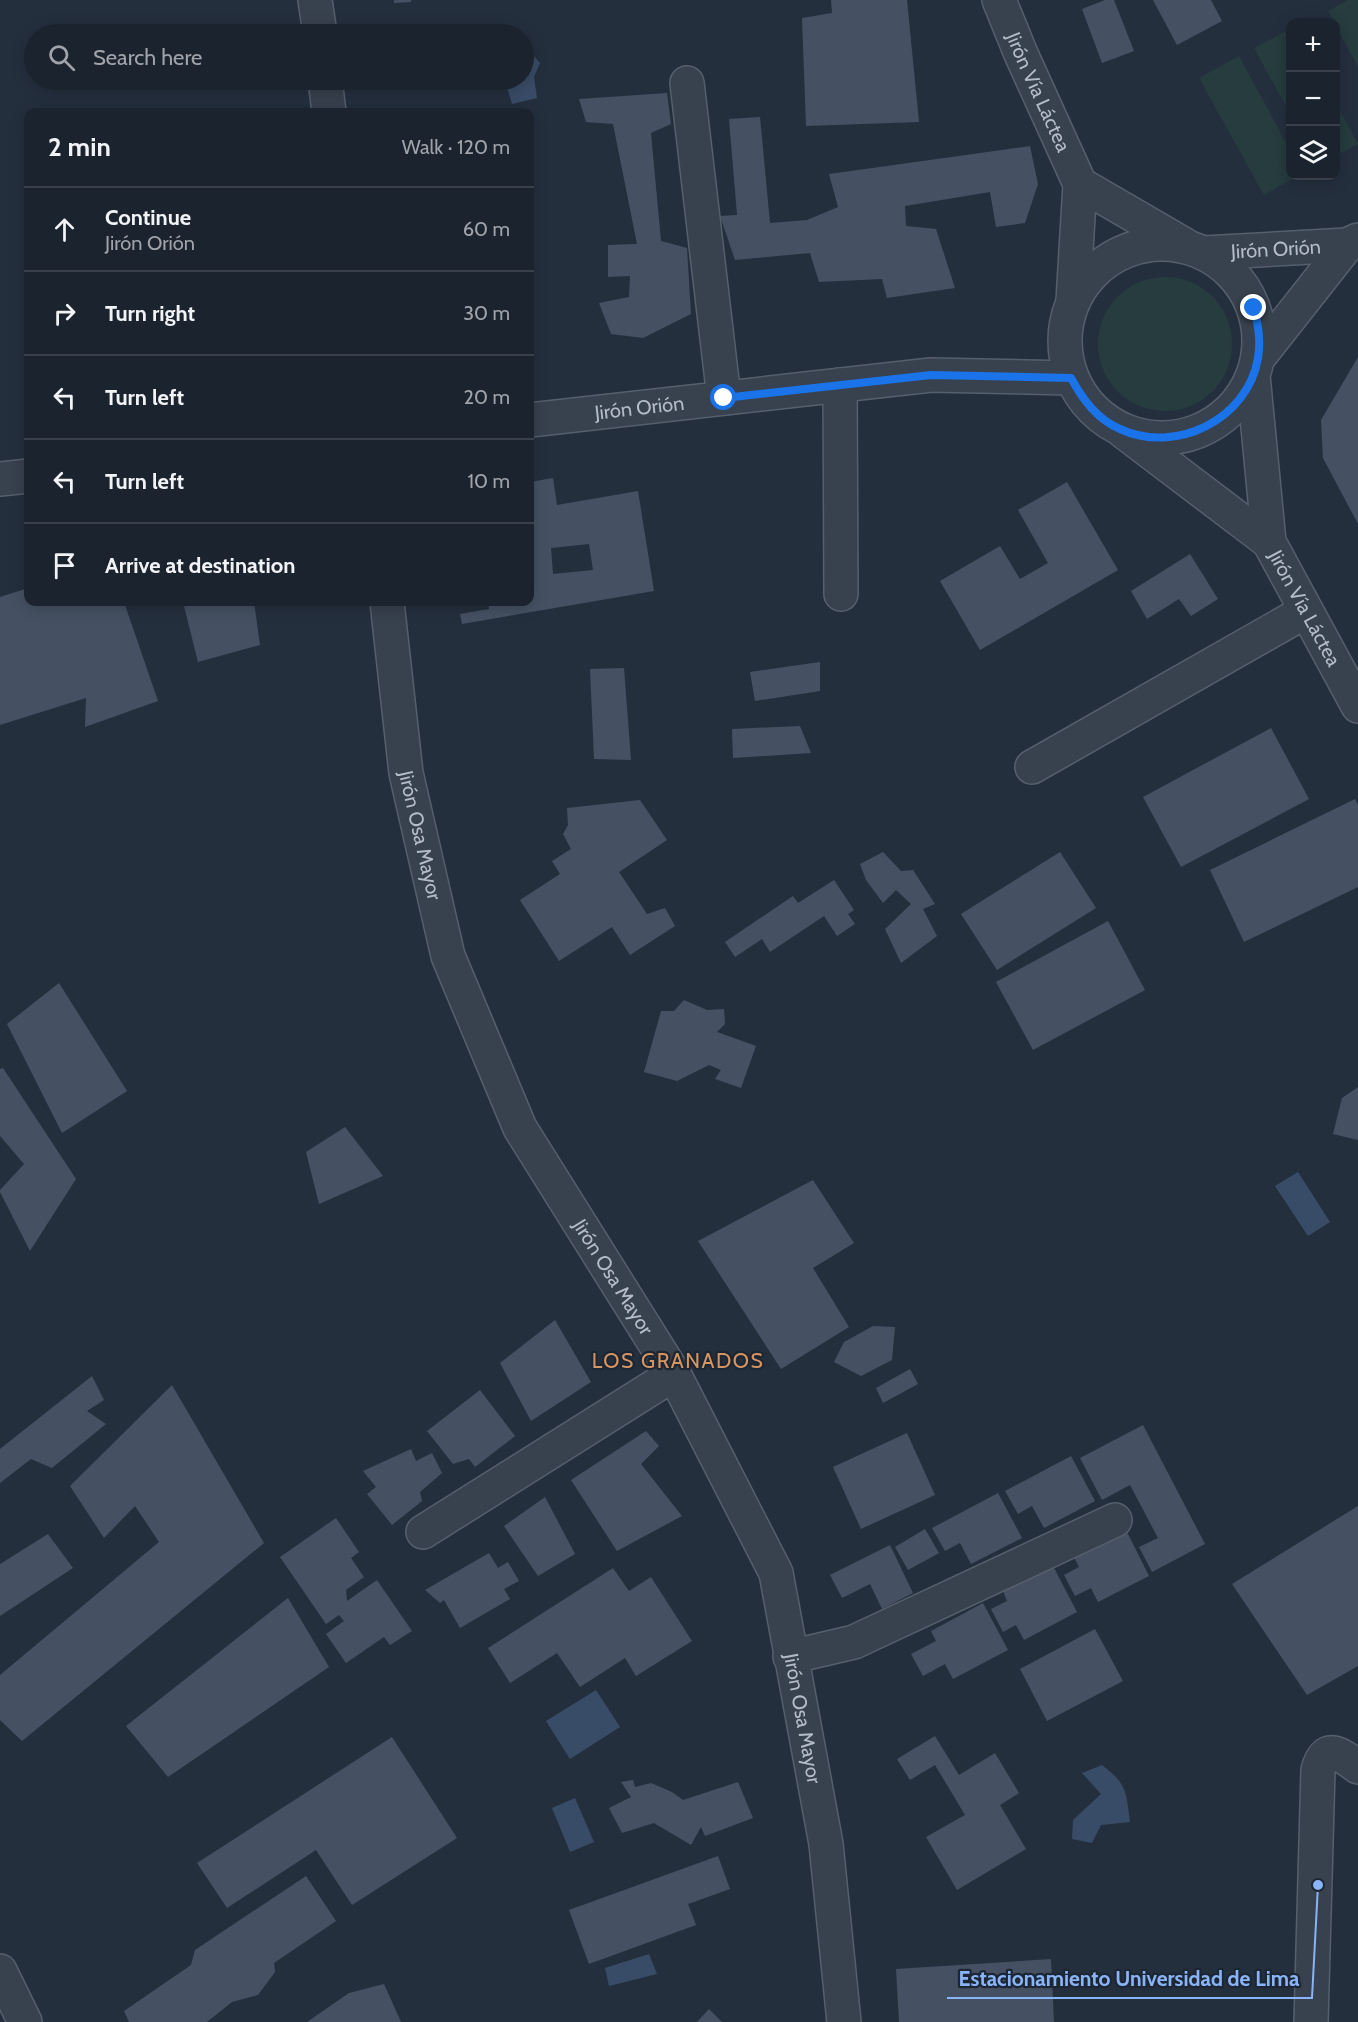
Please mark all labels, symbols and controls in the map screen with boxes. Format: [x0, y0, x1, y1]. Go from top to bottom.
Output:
map controls [1286, 18, 1340, 180]
button: + [1286, 18, 1340, 72]
search box [24, 24, 534, 90]
street label: Jirón Vía Láctea [1001, 28, 1076, 156]
icon: search [45, 41, 78, 74]
text: Search here [93, 44, 202, 71]
button: − [1286, 72, 1340, 126]
button: layers [1286, 126, 1340, 180]
text: 2 min [48, 131, 111, 163]
text: Walk · 120 m [402, 135, 510, 159]
text: Continue [105, 204, 191, 231]
icon: ahead [48, 213, 81, 246]
text: 60 m [463, 217, 510, 241]
text: Jirón Orión [105, 231, 195, 255]
street label: Jirón Orión [1229, 234, 1321, 264]
route end [1240, 294, 1266, 320]
icon: right [48, 297, 81, 330]
text: Turn right [105, 300, 195, 327]
text: 30 m [463, 301, 510, 325]
icon: left [48, 381, 81, 414]
text: Turn left [105, 384, 184, 411]
route start [710, 384, 736, 410]
text: 20 m [464, 385, 510, 409]
street label: Jirón Orión [592, 391, 685, 425]
icon: left [48, 465, 81, 498]
text: Turn left [105, 468, 184, 495]
text: 10 m [467, 469, 510, 493]
street label: Jirón Vía Láctea [1263, 545, 1346, 671]
icon: arrive [48, 549, 81, 582]
text: Arrive at destination [105, 552, 295, 579]
street label: Jirón Osa Mayor [394, 767, 447, 903]
street label: Jirón Osa Mayor [567, 1214, 659, 1340]
district label: LOS GRANADOS [592, 1348, 764, 1373]
street label: Jirón Osa Mayor [779, 1650, 827, 1786]
callout: Estacionamiento Universidad de Lima [947, 1959, 1312, 1998]
text: Estacionamiento Universidad de Lima [959, 1966, 1300, 1991]

